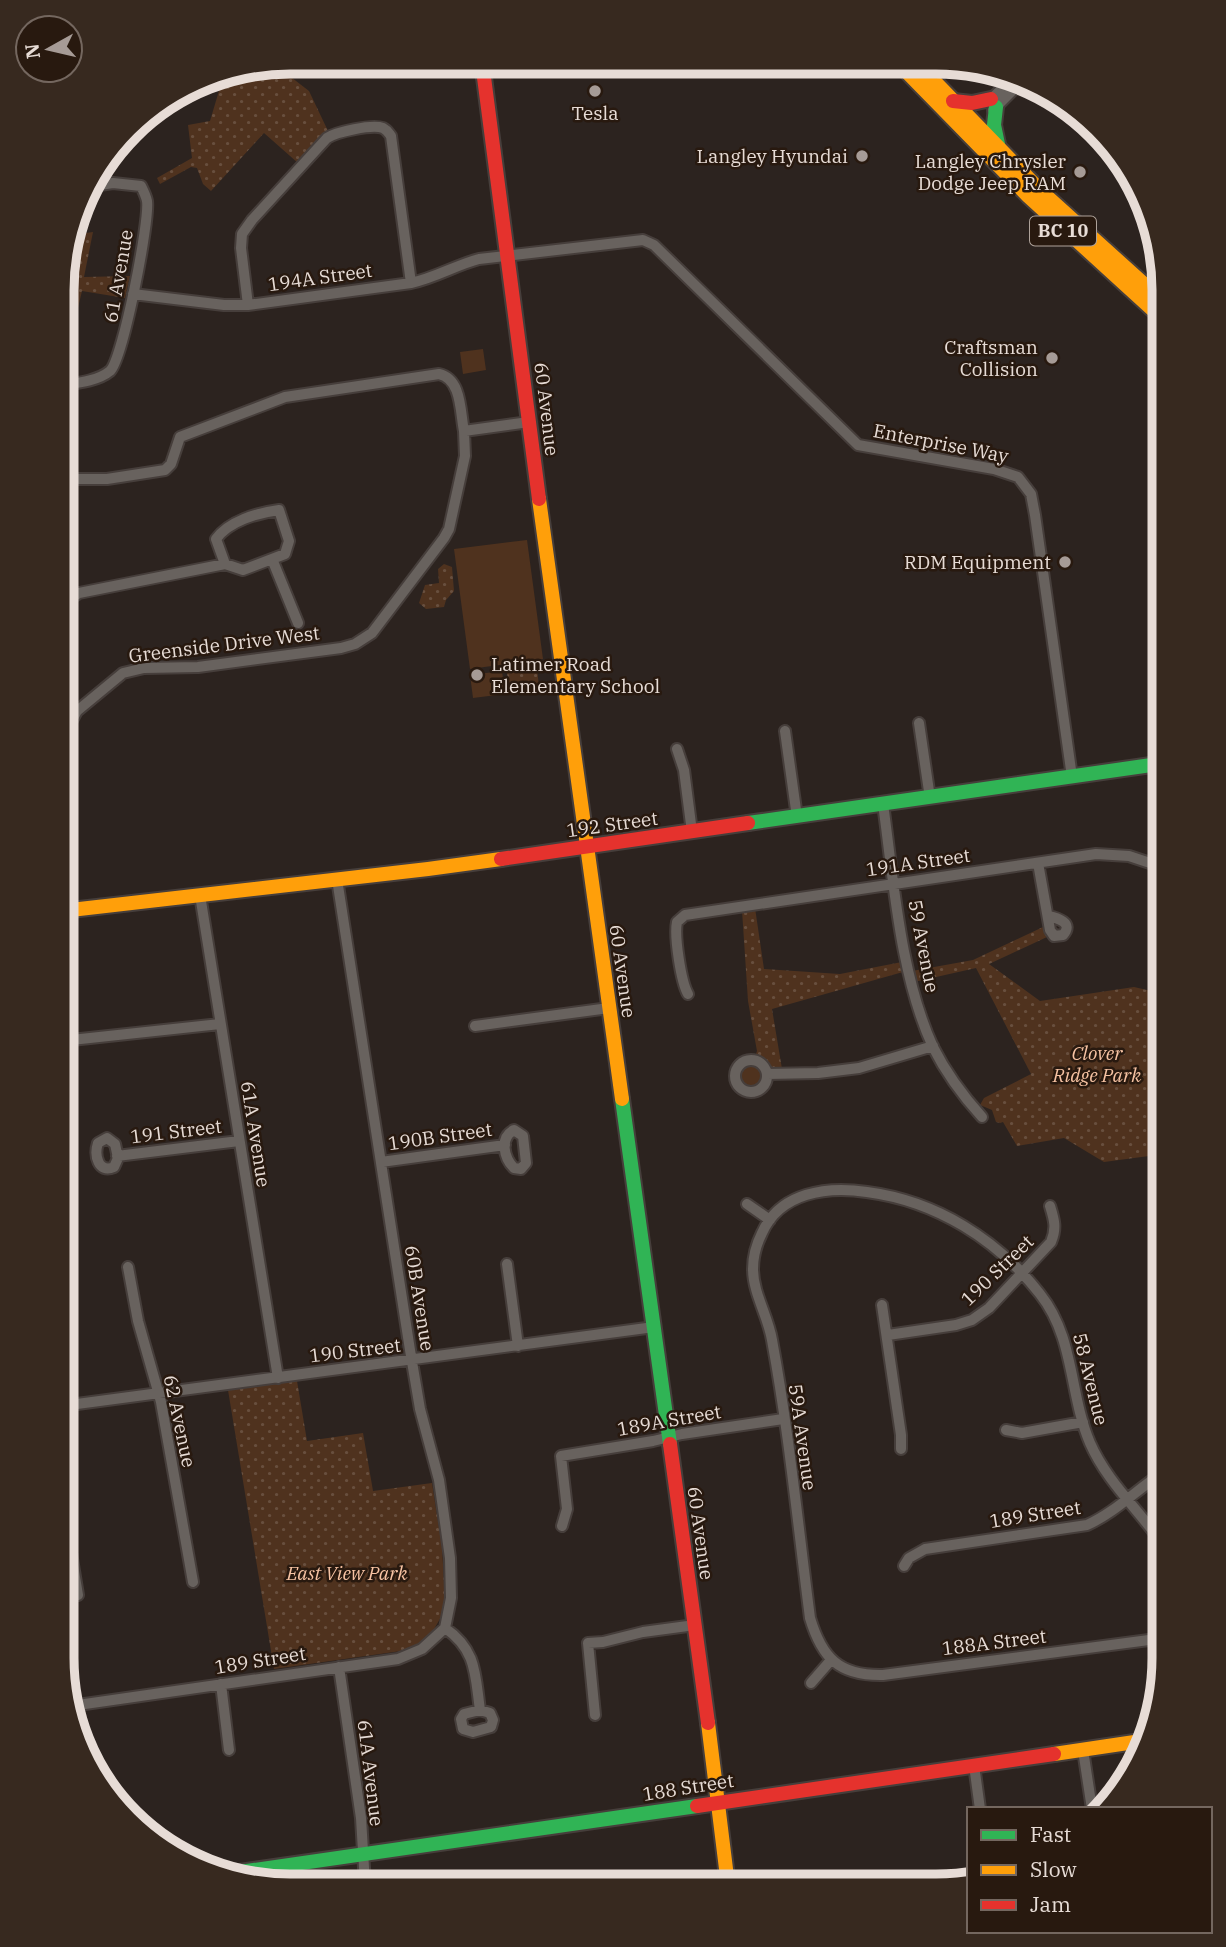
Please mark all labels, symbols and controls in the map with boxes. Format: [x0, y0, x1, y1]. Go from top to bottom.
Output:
north arrow [14, 14, 84, 84]
text: N [19, 42, 45, 60]
marker: Tesla [587, 83, 603, 99]
place label: Tesla [571, 101, 619, 125]
place label: Langley Hyundai [697, 144, 848, 168]
marker: Langley Hyundai [854, 148, 870, 164]
place label: Langley Chrysler Dodge Jeep RAM [915, 149, 1067, 195]
marker: Langley Chrysler Dodge Jeep RAM [1072, 164, 1088, 180]
road number: BC 10 [1030, 216, 1096, 246]
street label: 61 Avenue [98, 228, 138, 324]
street label: 194A Street [266, 258, 374, 296]
place label: Craftsman Collision [944, 335, 1038, 381]
marker: Craftsman Collision [1044, 350, 1060, 366]
street label: 60 Avenue [529, 361, 565, 457]
street label: Enterprise Way [871, 418, 1011, 468]
place label: RDM Equipment [904, 550, 1051, 574]
marker: RDM Equipment [1057, 554, 1073, 570]
street label: Greenside Drive West [127, 620, 321, 668]
place label: Latimer Road Elementary School [491, 652, 661, 698]
marker: Latimer Road Elementary School [469, 667, 485, 683]
street label: 192 Street [565, 806, 659, 842]
street label: 191A Street [864, 843, 972, 881]
street label: 59 Avenue [903, 898, 945, 994]
street label: 60 Avenue [605, 923, 641, 1019]
park label: Clover Ridge Park [1052, 1041, 1142, 1087]
street label: 61A Avenue [236, 1079, 276, 1189]
street label: 191 Street [129, 1113, 223, 1149]
street label: 190B Street [386, 1117, 494, 1155]
street label: 190 Street [956, 1229, 1039, 1311]
street label: 60B Avenue [400, 1243, 440, 1353]
street label: 58 Avenue [1068, 1330, 1114, 1428]
street label: 190 Street [308, 1332, 402, 1368]
street label: 62 Avenue [158, 1373, 202, 1469]
street label: 59A Avenue [784, 1382, 822, 1492]
street label: 189A Street [615, 1399, 723, 1441]
street label: 60 Avenue [683, 1485, 719, 1581]
street label: 189 Street [988, 1495, 1083, 1533]
park label: East View Park [285, 1561, 408, 1585]
street label: 188A Street [940, 1624, 1048, 1660]
street label: 189 Street [213, 1641, 308, 1679]
street label: 61A Avenue [353, 1718, 389, 1828]
street label: 188 Street [641, 1768, 736, 1806]
legend [967, 1807, 1212, 1933]
text: Fast [1030, 1820, 1071, 1848]
text: Slow [1030, 1855, 1077, 1883]
text: Jam [1030, 1890, 1071, 1918]

